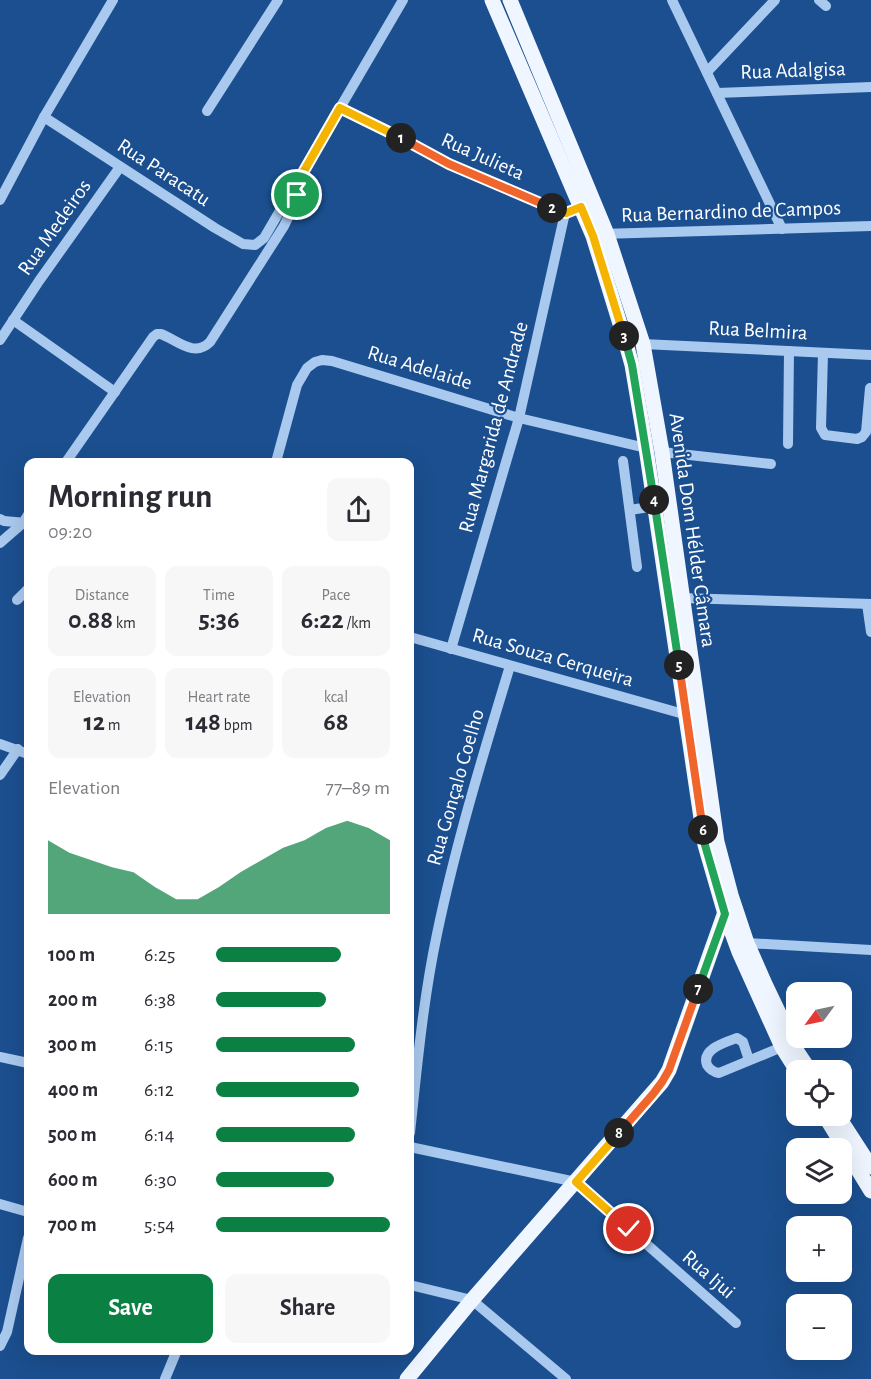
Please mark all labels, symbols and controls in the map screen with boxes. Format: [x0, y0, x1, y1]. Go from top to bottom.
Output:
street label: Rua Adalgisa [740, 58, 846, 83]
pin: 1 [386, 123, 416, 153]
street label: Rua Julieta [438, 129, 528, 184]
text: 1 [398, 130, 404, 146]
street label: Rua Paracatu [113, 135, 214, 210]
pin [271, 169, 322, 220]
street label: Rua Medeiros [14, 176, 95, 279]
icon: arrive [280, 178, 313, 211]
pin: 2 [537, 193, 567, 223]
street label: Rua Bernardino de Campos [621, 197, 841, 226]
text: 2 [548, 200, 556, 216]
street label: Rua Belmira [708, 317, 808, 344]
street label: Rua Margarida de Andrade [455, 319, 532, 535]
pin: 3 [609, 321, 639, 351]
text: 3 [621, 328, 627, 344]
street label: Rua Adelaide [365, 342, 475, 393]
street label: Avenida Dom Hélder Câmara [666, 412, 719, 649]
button: share [327, 478, 390, 541]
text: Morning run [48, 481, 212, 514]
pin: 4 [639, 485, 669, 515]
text: 4 [650, 492, 658, 508]
text: 09:20 [48, 522, 92, 542]
text: Distance [75, 587, 129, 603]
text: Time [203, 587, 235, 603]
text: Pace [322, 587, 350, 603]
text: 0.88 [68, 607, 113, 633]
text: 5:36 [199, 607, 239, 633]
text: 6:22 [301, 607, 344, 633]
text: km [113, 615, 136, 631]
text: /km [344, 615, 371, 631]
street label: Rua Souza Cerqueira [470, 624, 636, 691]
pin: 5 [664, 650, 694, 680]
text: 5 [676, 657, 682, 673]
text: Elevation [73, 689, 131, 705]
text: Heart rate [188, 689, 250, 705]
text: kcal [324, 689, 348, 705]
street label: Rua Gonçalo Coelho [423, 707, 488, 868]
text: 12 [83, 709, 105, 735]
text: 148 [186, 709, 221, 735]
text: 68 [323, 709, 349, 735]
text: m [105, 717, 121, 733]
text: bpm [221, 717, 252, 733]
text: Elevation [48, 778, 120, 798]
text: 77–89 m [326, 778, 390, 798]
pin: 6 [688, 815, 718, 845]
text: 6 [699, 822, 707, 838]
text: 100 m [48, 945, 95, 965]
text: 6:25 [144, 945, 175, 965]
pin: 7 [683, 974, 713, 1004]
text: 7 [695, 981, 701, 997]
north arrow [786, 982, 852, 1048]
map controls [786, 982, 852, 1360]
text: 200 m [48, 990, 97, 1010]
text: 6:38 [144, 990, 176, 1010]
text: 300 m [48, 1035, 97, 1055]
text: 6:15 [144, 1035, 173, 1055]
button: locate [786, 1060, 852, 1126]
text: 400 m [48, 1080, 98, 1100]
text: 6:12 [144, 1080, 174, 1100]
pin: 8 [604, 1118, 634, 1148]
text: 500 m [48, 1125, 97, 1145]
text: 6:14 [144, 1125, 174, 1145]
text: 8 [615, 1125, 623, 1141]
button: layers [786, 1138, 852, 1204]
text: 600 m [48, 1170, 98, 1190]
text: 6:30 [144, 1170, 177, 1190]
pin [603, 1203, 654, 1254]
icon: check [612, 1212, 645, 1245]
text: 700 m [48, 1215, 97, 1235]
text: 5:54 [144, 1215, 175, 1235]
button: + [786, 1216, 852, 1282]
street label: Rua Ijui [678, 1246, 739, 1303]
button: Save [48, 1274, 213, 1343]
button: Share [225, 1274, 390, 1343]
button: − [786, 1294, 852, 1360]

